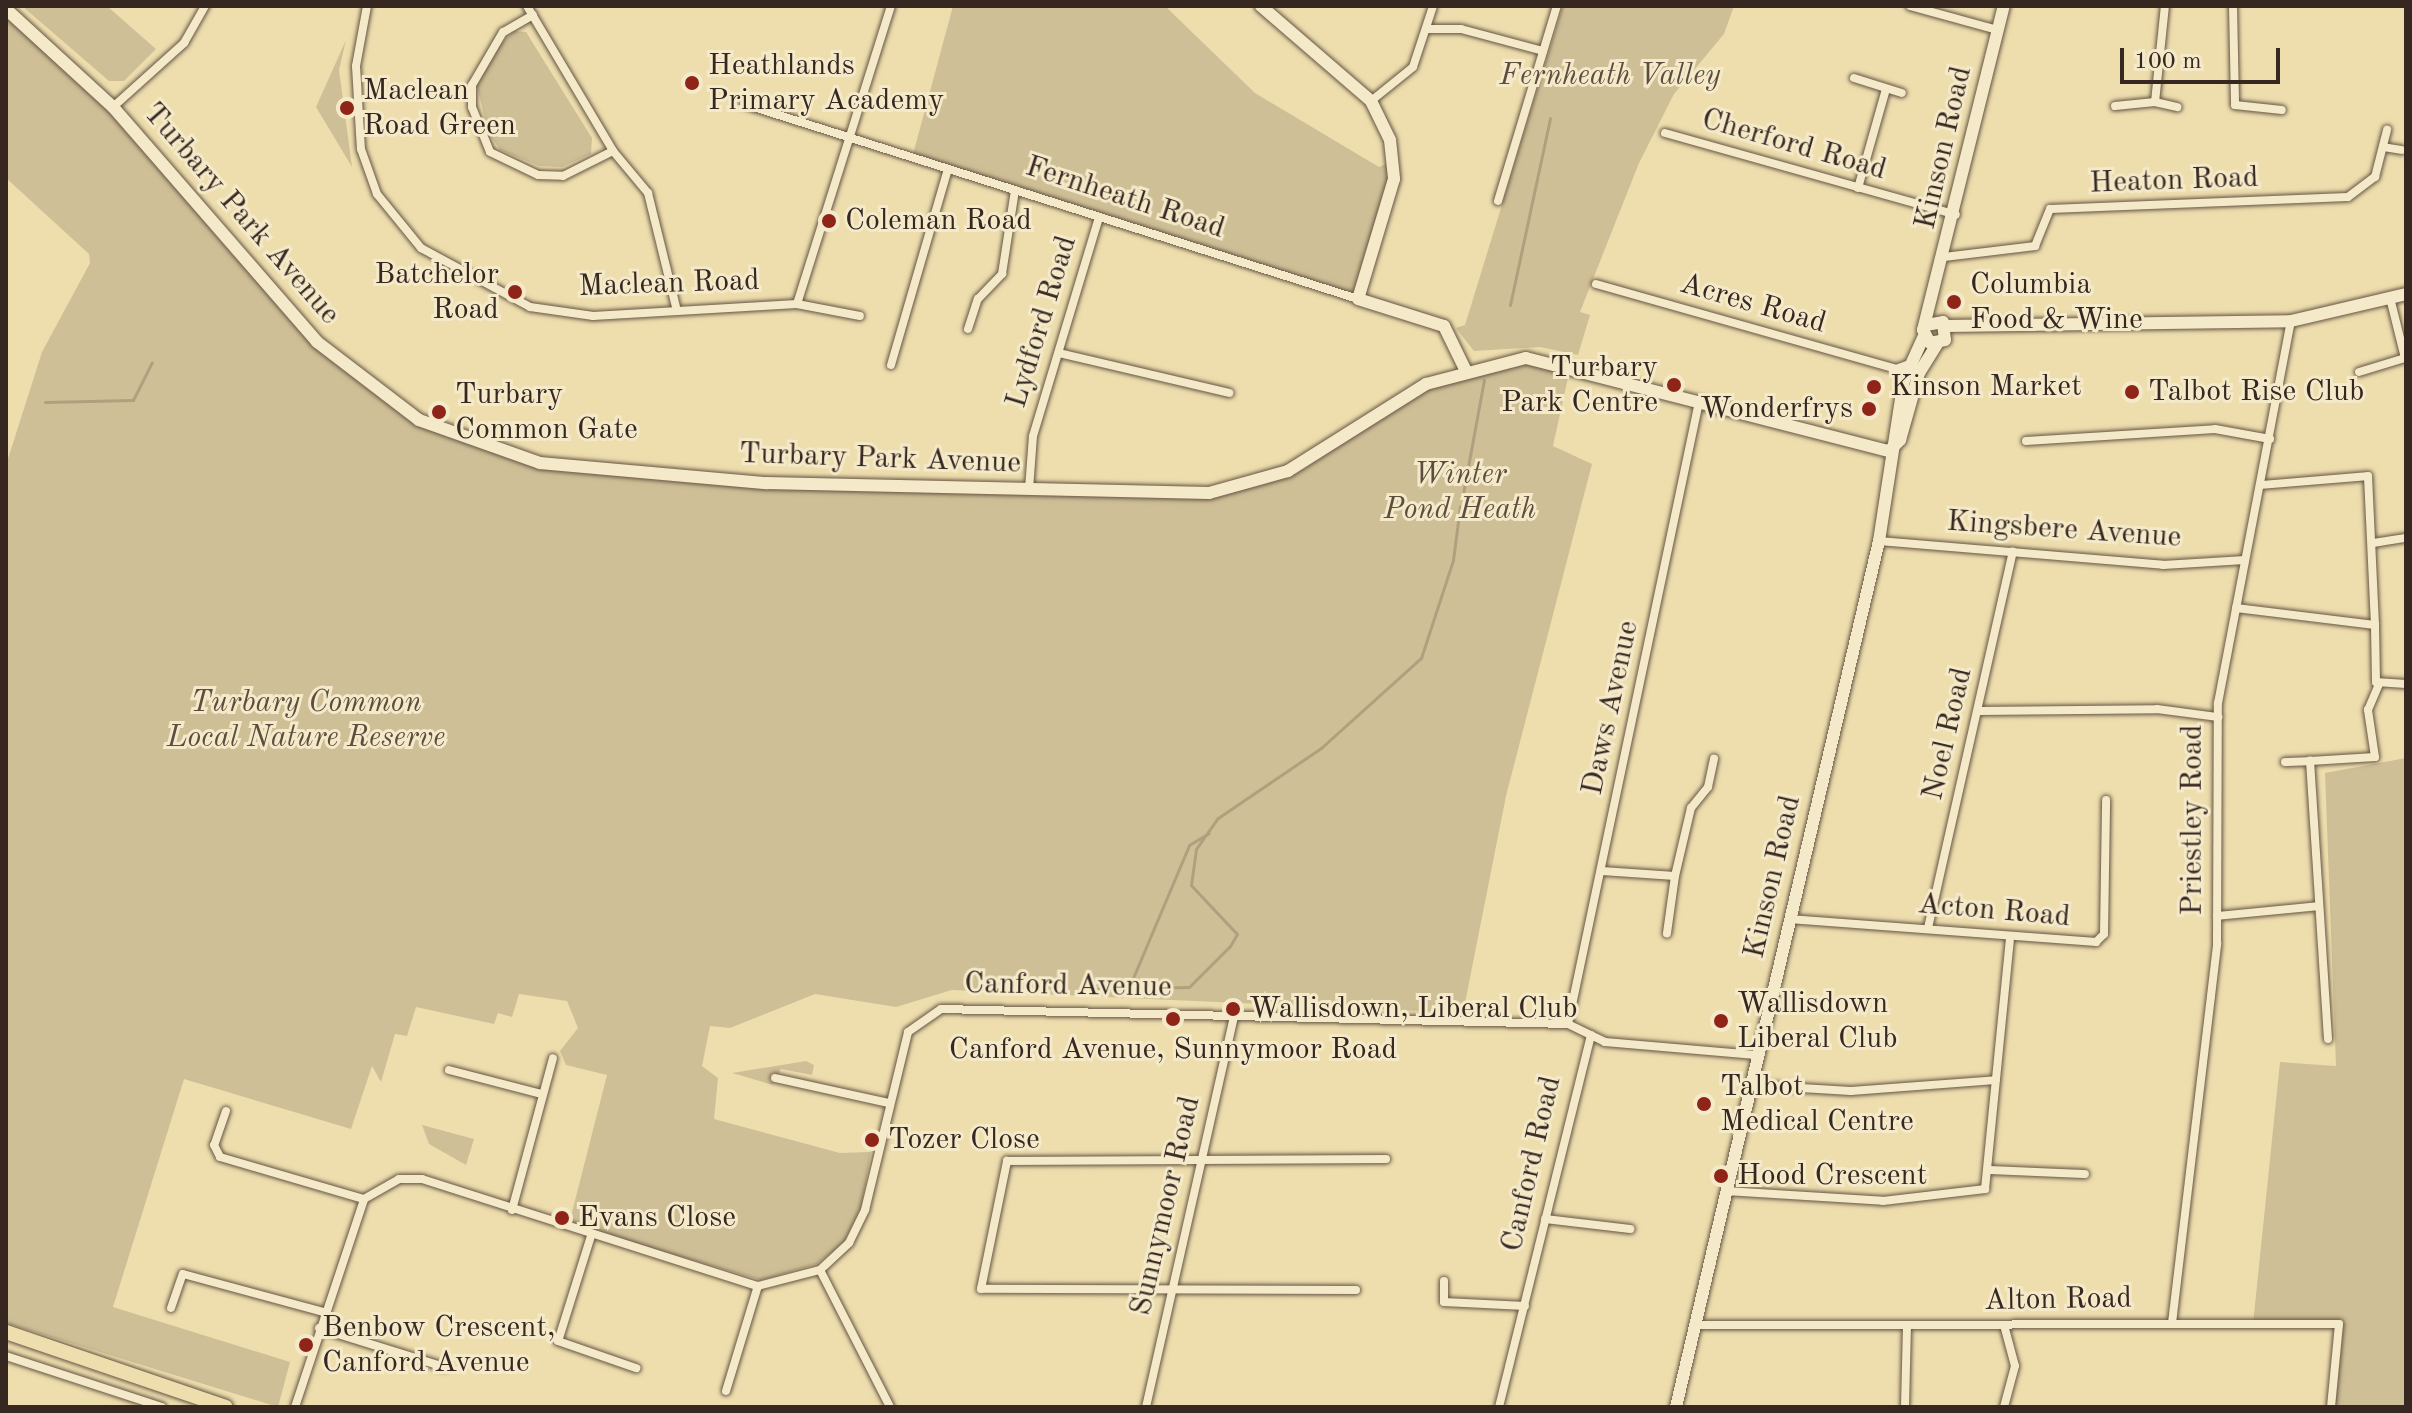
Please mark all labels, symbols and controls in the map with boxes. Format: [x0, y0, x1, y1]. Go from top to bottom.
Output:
scale bar [2124, 32, 2284, 82]
place label: Heathlands Primary Academy [708, 48, 944, 118]
text: 100 m [2134, 50, 2202, 74]
park label: Fernheath Valley [1499, 58, 1721, 94]
street label: Kinson Road [1908, 63, 1980, 233]
place label: Maclean Road Green [363, 73, 516, 144]
marker: Heathlands Primary Academy [683, 74, 701, 92]
street label: Turbary Park Avenue [135, 96, 347, 332]
marker: Maclean Road Green [338, 99, 356, 117]
street label: Cherford Road [1697, 101, 1891, 189]
street label: Fernheath Road [1021, 149, 1229, 247]
street label: Heaton Road [2089, 160, 2259, 202]
place label: Coleman Road [845, 203, 1032, 239]
marker: Coleman Road [820, 212, 838, 230]
street label: Lydford Road [999, 232, 1085, 412]
place label: Batchelor Road [375, 257, 499, 328]
street label: Maclean Road [578, 263, 760, 305]
street label: Acres Road [1676, 266, 1830, 342]
place label: Columbia Food & Wine [1970, 267, 2143, 338]
marker: Batchelor Road [506, 283, 524, 301]
marker: Columbia Food & Wine [1945, 293, 1963, 311]
place label: Turbary Park Centre [1501, 350, 1658, 420]
place label: Kinson Market [1890, 369, 2082, 405]
place label: Talbot Rise Club [2148, 374, 2364, 410]
marker: Turbary Park Centre [1665, 376, 1683, 394]
place label: Turbary Common Gate [455, 377, 638, 448]
marker: Kinson Market [1865, 378, 1883, 396]
marker: Talbot Rise Club [2123, 383, 2141, 401]
place label: Wonderfrys [1700, 391, 1853, 427]
marker: Wonderfrys [1860, 400, 1878, 418]
marker: Turbary Common Gate [430, 403, 448, 421]
street label: Turbary Park Avenue [738, 436, 1022, 482]
park label: Winter Pond Heath [1384, 457, 1536, 528]
street label: Kingsbere Avenue [1945, 504, 2183, 556]
street label: Daws Avenue [1575, 617, 1647, 799]
street label: Noel Road [1915, 664, 1981, 804]
park label: Turbary Common Local Nature Reserve [167, 685, 445, 756]
street label: Priestley Road [2175, 724, 2211, 916]
street label: Kinson Road [1737, 792, 1809, 962]
street label: Acton Road [1916, 886, 2072, 936]
street label: Canford Avenue [964, 966, 1172, 1006]
place label: Wallisdown Liberal Club [1737, 986, 1898, 1056]
place label: Wallisdown, Liberal Club [1249, 991, 1578, 1027]
marker: Wallisdown, Liberal Club [1224, 1000, 1242, 1018]
marker: Canford Avenue, Sunnymoor Road [1164, 1010, 1182, 1028]
marker: Wallisdown Liberal Club [1712, 1012, 1730, 1030]
place label: Canford Avenue, Sunnymoor Road [949, 1032, 1397, 1068]
place label: Talbot Medical Centre [1720, 1069, 1914, 1140]
street label: Canford Road [1494, 1073, 1570, 1255]
street label: Sunnymoor Road [1123, 1093, 1209, 1319]
marker: Talbot Medical Centre [1695, 1095, 1713, 1113]
place label: Tozer Close [888, 1122, 1040, 1158]
marker: Tozer Close [863, 1131, 881, 1149]
place label: Hood Crescent [1737, 1158, 1927, 1194]
marker: Hood Crescent [1712, 1167, 1730, 1185]
place label: Evans Close [578, 1200, 736, 1236]
marker: Evans Close [553, 1209, 571, 1227]
street label: Alton Road [1984, 1281, 2132, 1319]
place label: Benbow Crescent, Canford Avenue [322, 1310, 555, 1380]
marker: Benbow Crescent, Canford Avenue [297, 1336, 315, 1354]

